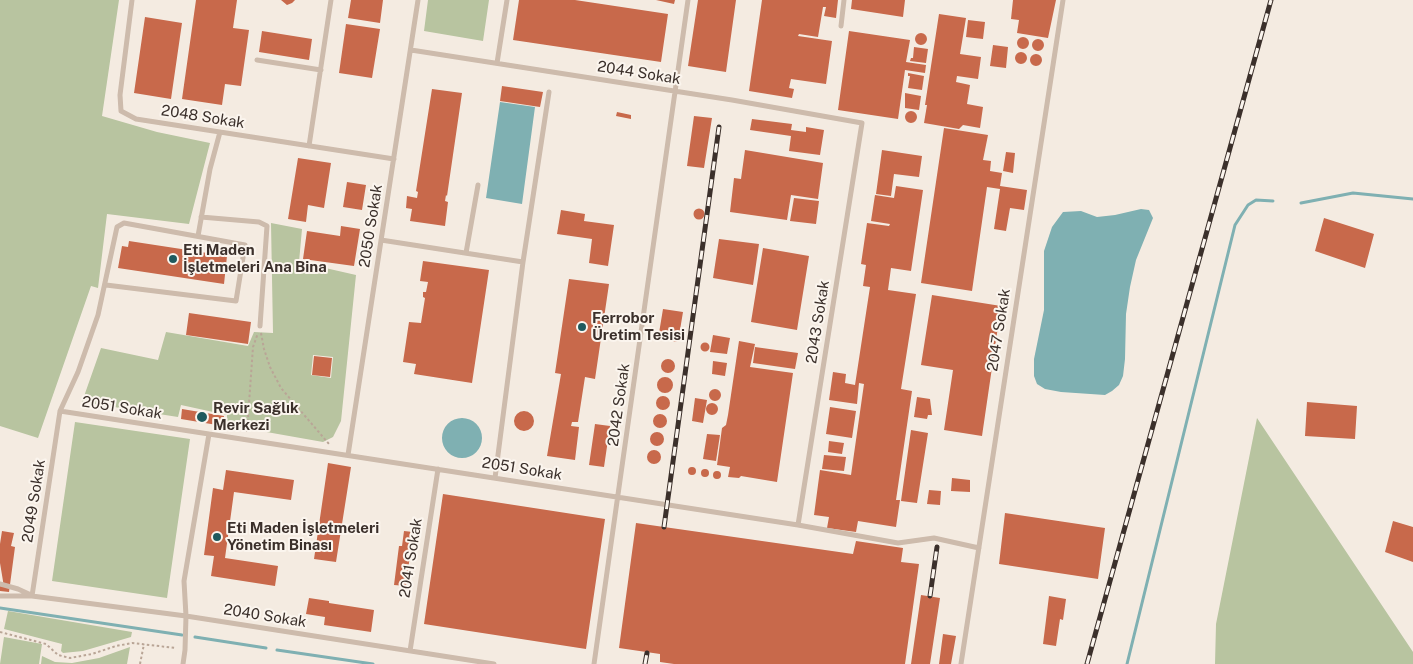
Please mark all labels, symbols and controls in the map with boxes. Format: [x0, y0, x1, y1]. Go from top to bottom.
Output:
street label: 2044 Sokak [596, 58, 682, 88]
street label: 2048 Sokak [160, 102, 246, 132]
street label: 2050 Sokak [356, 183, 386, 269]
place label: Eti Maden İşletmeleri Ana Bina [183, 241, 327, 276]
marker: Eti Maden İşletmeleri Ana Bina [167, 253, 179, 265]
street label: 2043 Sokak [803, 279, 833, 365]
street label: 2047 Sokak [984, 287, 1014, 373]
place label: Ferrobor Üretim Tesisi [592, 309, 685, 344]
marker: Ferrobor Üretim Tesisi [576, 321, 588, 333]
street label: 2042 Sokak [604, 362, 634, 448]
street label: 2051 Sokak [81, 393, 163, 423]
place label: Revir Sağlık Merkezi [213, 399, 299, 434]
marker: Revir Sağlık Merkezi [195, 410, 209, 424]
street label: 2051 Sokak [481, 454, 563, 484]
street label: 2049 Sokak [19, 458, 49, 544]
street label: 2041 Sokak [396, 517, 426, 599]
place label: Eti Maden İşletmeleri Yönetim Binası [227, 519, 379, 554]
marker: Eti Maden İşletmeleri Yönetim Binası [211, 531, 223, 543]
street label: 2040 Sokak [222, 601, 308, 631]

